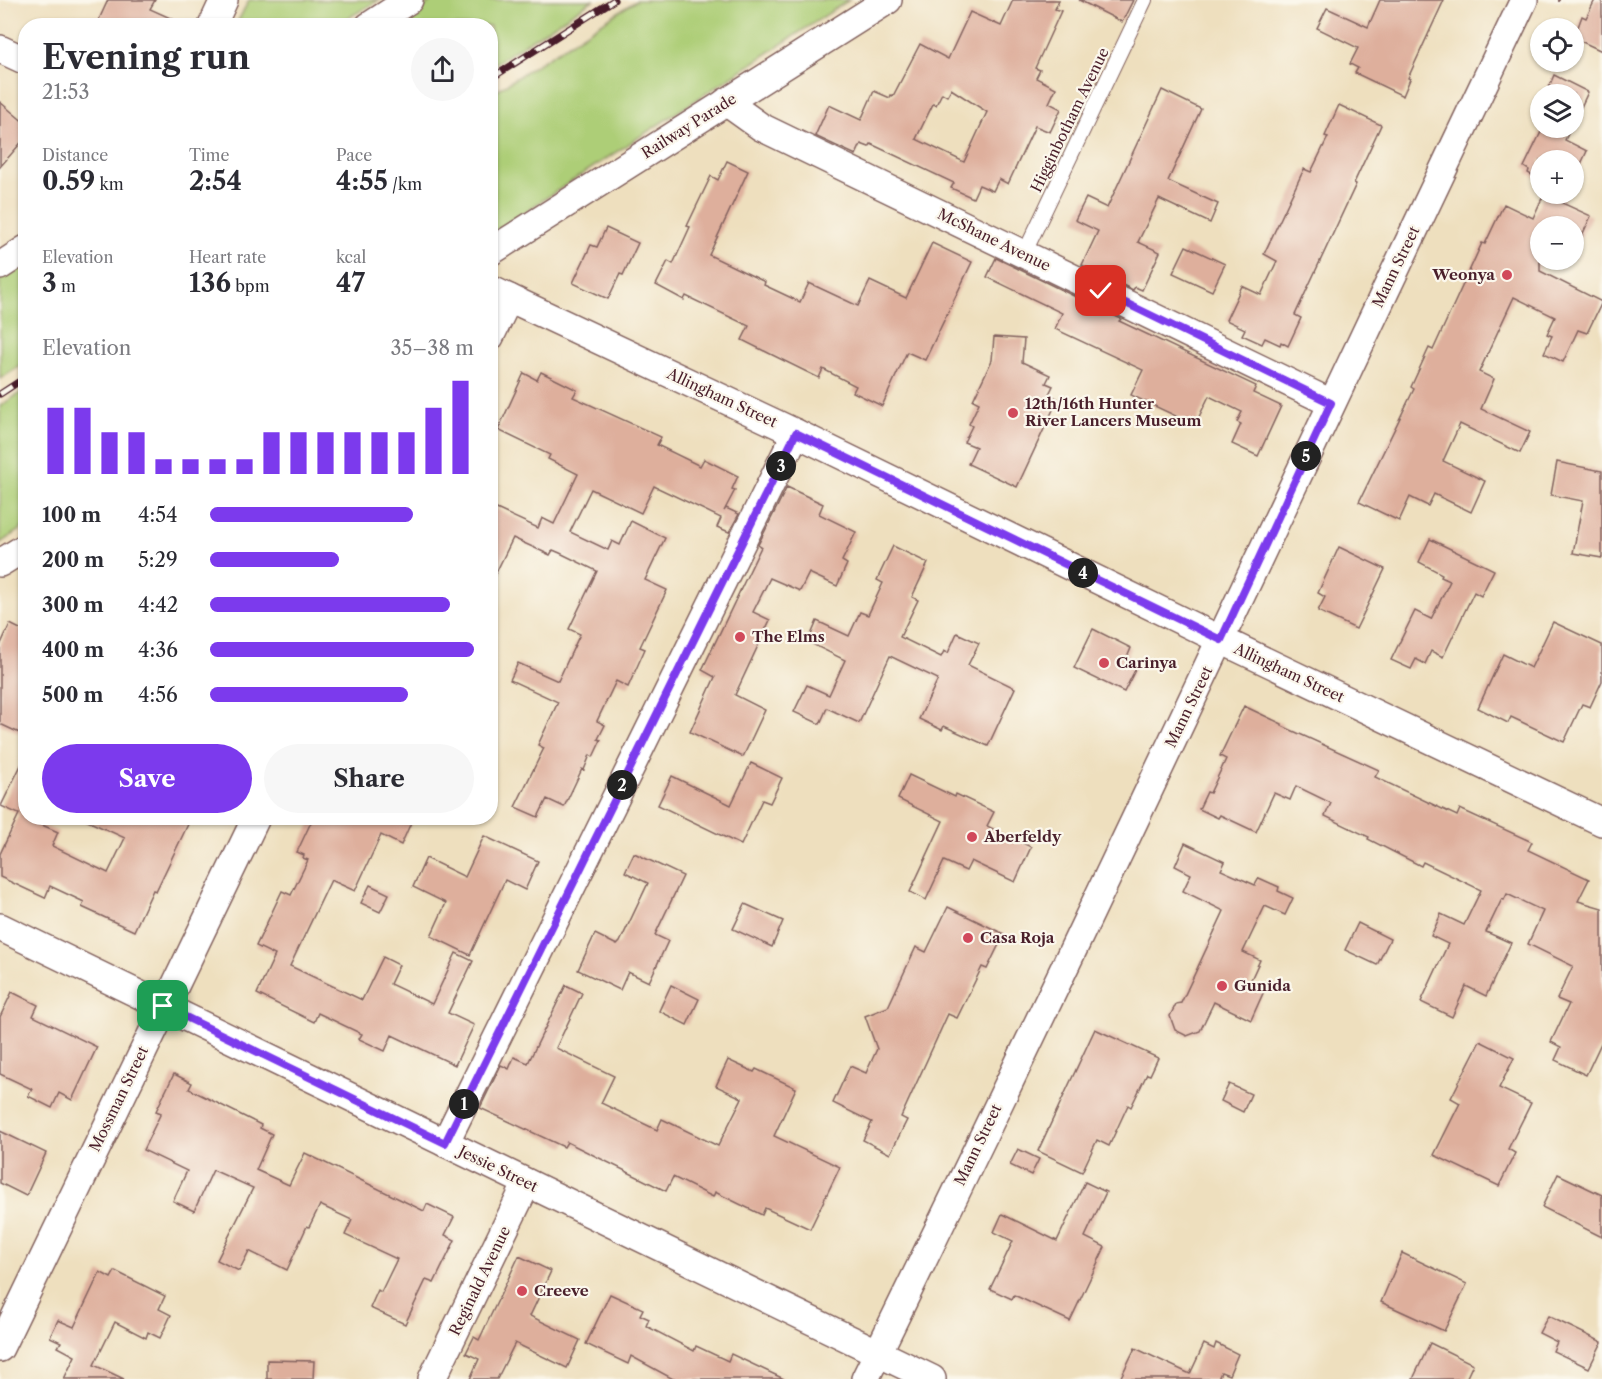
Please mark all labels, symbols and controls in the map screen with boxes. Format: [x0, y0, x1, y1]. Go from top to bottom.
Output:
map controls [1530, 18, 1584, 270]
button: locate [1530, 18, 1584, 72]
text: Evening run [42, 37, 250, 78]
button: share [411, 38, 474, 101]
street label: Higginbotham Avenue [1026, 44, 1113, 195]
text: 21:53 [42, 80, 89, 104]
button: layers [1530, 84, 1584, 138]
street label: Railway Parade [638, 89, 740, 162]
text: Distance [42, 145, 108, 165]
text: Time [189, 145, 229, 165]
text: Pace [336, 145, 372, 165]
button: + [1530, 150, 1584, 204]
text: 0.59 [42, 165, 95, 197]
text: 2:54 [189, 165, 242, 197]
text: 4:55 [336, 165, 388, 197]
text: km [95, 174, 124, 194]
text: /km [388, 174, 422, 194]
street label: McShane Avenue [935, 204, 1054, 275]
button: − [1530, 216, 1584, 270]
street label: Mann Street [1368, 222, 1424, 311]
text: Elevation [42, 247, 113, 267]
text: Heart rate [189, 247, 266, 267]
text: kcal [336, 247, 366, 267]
pin [1075, 265, 1126, 316]
place label: Weonya [1431, 265, 1495, 284]
text: 3 [42, 267, 57, 299]
text: 136 [189, 267, 231, 299]
text: 47 [336, 267, 365, 299]
marker: Weonya [1500, 268, 1514, 282]
icon: check [1084, 274, 1117, 307]
text: m [57, 276, 76, 296]
text: bpm [231, 276, 270, 296]
text: Elevation [42, 336, 131, 360]
text: 35–38 m [390, 336, 474, 360]
street label: Allingham Street [663, 363, 781, 432]
place label: 12th/16th Hunter River Lancers Museum [1025, 394, 1202, 430]
marker: 12th/16th Hunter River Lancers Museum [1006, 406, 1020, 420]
pin: 5 [1291, 441, 1321, 471]
text: 5 [1302, 446, 1310, 466]
pin: 3 [766, 451, 796, 481]
text: 3 [776, 456, 786, 476]
text: 100 m [42, 503, 101, 527]
text: 4:54 [138, 503, 178, 527]
text: 200 m [42, 548, 104, 572]
text: 5:29 [138, 548, 178, 572]
pin: 4 [1068, 558, 1098, 588]
text: 4 [1078, 563, 1088, 583]
text: 300 m [42, 593, 104, 617]
text: 4:42 [138, 593, 178, 617]
place label: The Elms [752, 627, 825, 646]
marker: The Elms [733, 630, 747, 644]
text: 400 m [42, 638, 104, 662]
text: 4:36 [138, 638, 178, 662]
street label: Allingham Street [1230, 638, 1348, 707]
place label: Carinya [1116, 653, 1177, 672]
marker: Carinya [1097, 656, 1111, 670]
street label: Mann Street [1161, 662, 1217, 751]
text: 500 m [42, 683, 103, 707]
text: 4:56 [138, 683, 178, 707]
button: Save [42, 744, 252, 813]
button: Share [264, 744, 474, 813]
pin: 2 [607, 770, 637, 800]
text: 2 [617, 775, 627, 795]
place label: Aberfeldy [983, 827, 1062, 846]
marker: Aberfeldy [965, 830, 979, 844]
place label: Casa Roja [980, 928, 1055, 947]
marker: Casa Roja [961, 931, 975, 945]
place label: Gunida [1234, 976, 1291, 995]
marker: Gunida [1215, 979, 1229, 993]
pin [137, 980, 188, 1031]
icon: arrive [146, 989, 179, 1022]
street label: Mossman Street [85, 1042, 153, 1155]
pin: 1 [449, 1089, 479, 1119]
text: 1 [460, 1094, 468, 1114]
street label: Mann Street [950, 1100, 1006, 1189]
street label: Jessie Street [454, 1140, 542, 1196]
street label: Reginald Avenue [445, 1223, 514, 1339]
place label: Creeve [534, 1281, 589, 1300]
marker: Creeve [515, 1284, 529, 1298]

